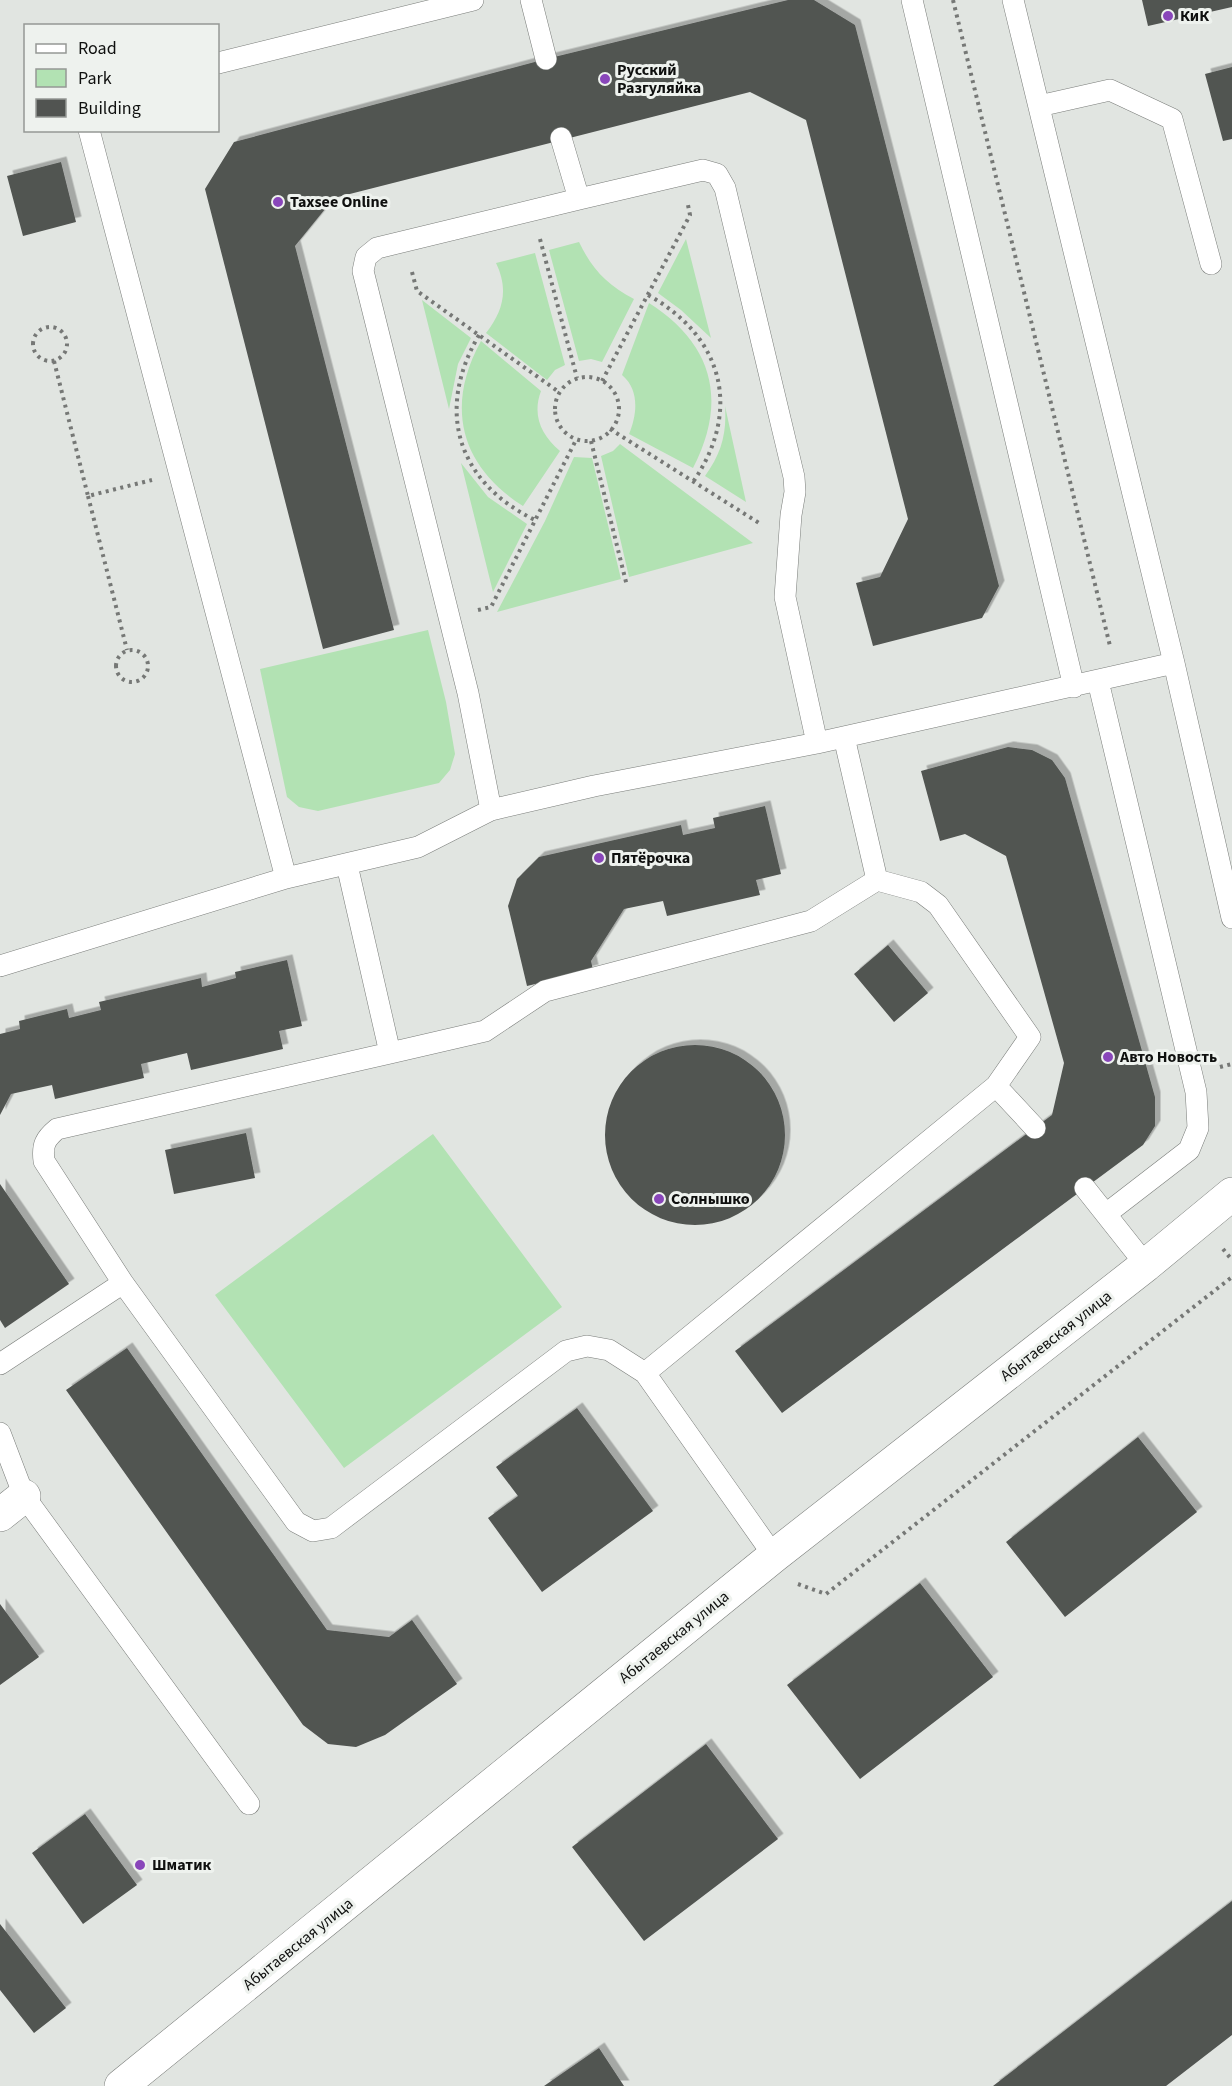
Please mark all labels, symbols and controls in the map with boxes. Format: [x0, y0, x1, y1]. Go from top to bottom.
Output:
place label: КиК [1180, 5, 1209, 27]
marker: КиК [1161, 9, 1175, 23]
legend [24, 24, 219, 132]
text: Road [78, 36, 117, 61]
place label: Русский Разгуляйка [617, 59, 701, 99]
text: Park [78, 66, 112, 91]
marker: Русский Разгуляйка [598, 72, 612, 86]
text: Building [78, 96, 141, 121]
place label: Taxsee Online [290, 191, 388, 213]
marker: Taxsee Online [271, 195, 285, 209]
place label: Пятёрочка [611, 847, 690, 869]
marker: Пятёрочка [592, 851, 606, 865]
place label: Авто Новость [1119, 1046, 1217, 1068]
marker: Авто Новость [1101, 1050, 1115, 1064]
place label: Солнышко [671, 1188, 750, 1210]
marker: Солнышко [652, 1192, 666, 1206]
street label: Абытаевская улица [996, 1286, 1116, 1386]
street label: Абытаевская улица [614, 1586, 734, 1688]
place label: Шматик [152, 1854, 212, 1876]
marker: Шматик [133, 1858, 147, 1872]
street label: Абытаевская улица [238, 1893, 358, 1995]

